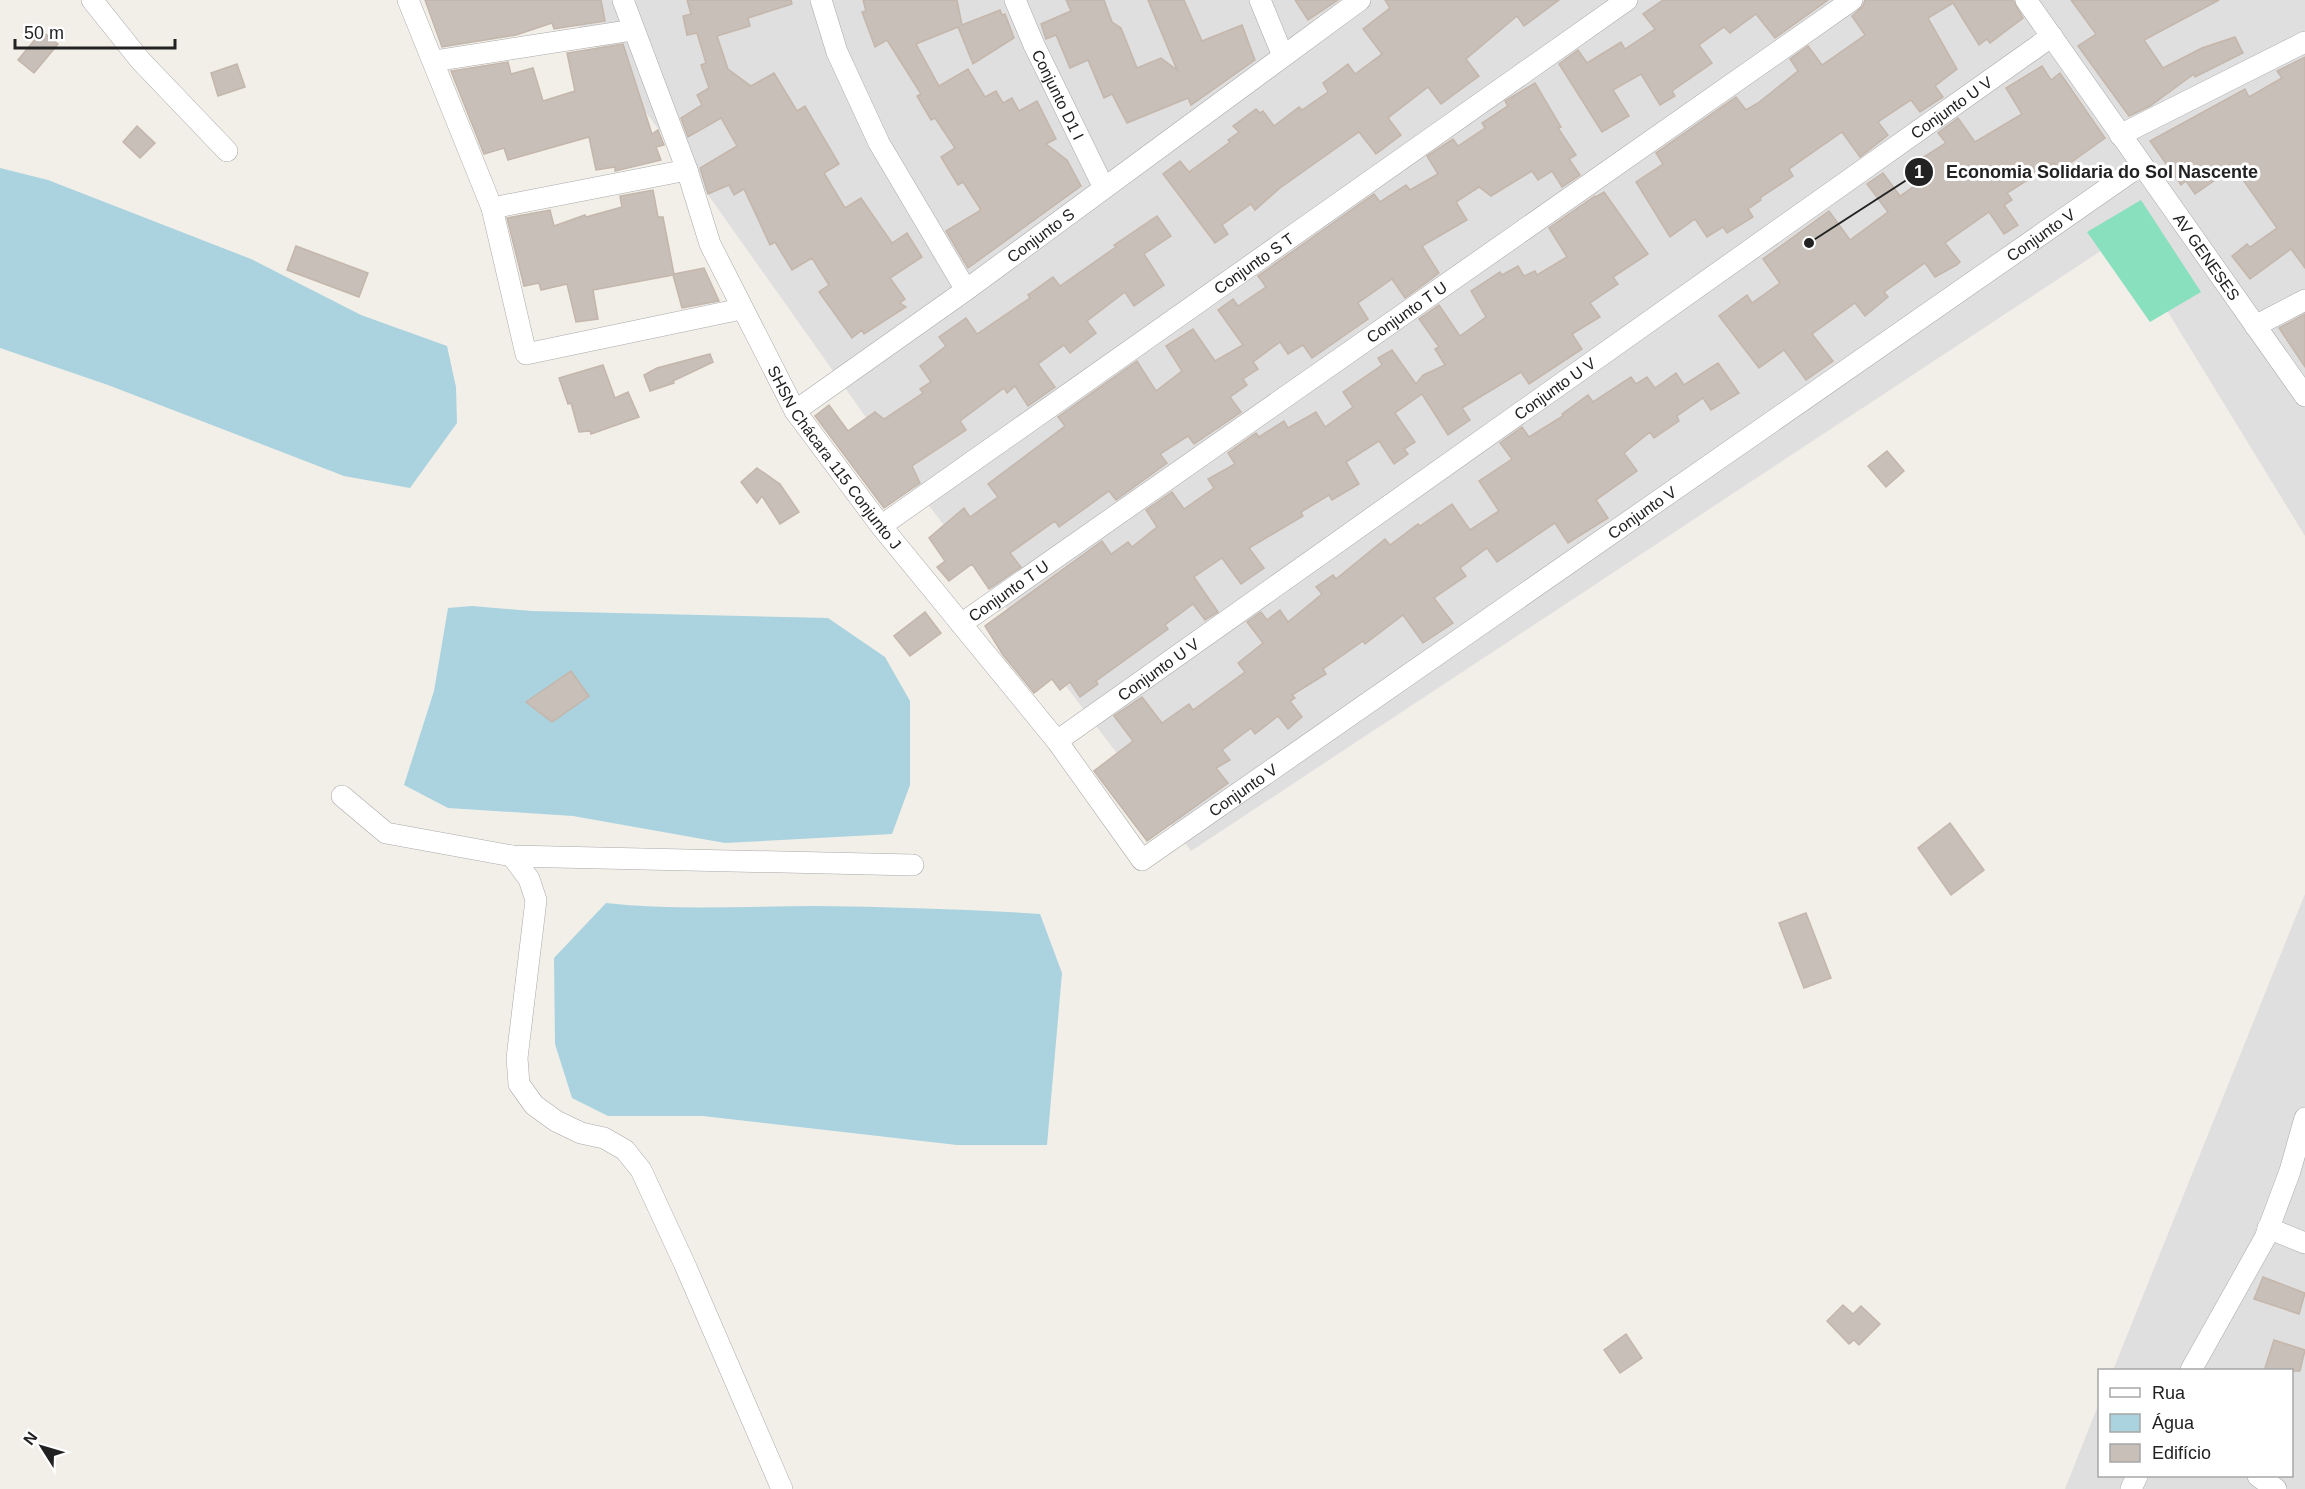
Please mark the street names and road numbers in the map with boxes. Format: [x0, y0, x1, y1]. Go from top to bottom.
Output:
street label: Conjunto D1 I [1029, 47, 1087, 142]
street label: Conjunto U V [1908, 73, 1995, 142]
street label: Conjunto S [1004, 205, 1077, 265]
street label: Conjunto V [2003, 205, 2078, 264]
street label: AV GENESES [2171, 210, 2243, 303]
street label: Conjunto S T [1211, 229, 1297, 297]
street label: Conjunto T U [1363, 278, 1450, 346]
street label: Conjunto U V [1511, 354, 1599, 423]
street label: SHSN Chácara 115 Conjunto J [765, 363, 905, 552]
street label: Conjunto V [1604, 483, 1679, 542]
street label: Conjunto T U [965, 557, 1052, 625]
street label: Conjunto U V [1114, 635, 1202, 704]
street label: Conjunto V [1205, 760, 1280, 819]

